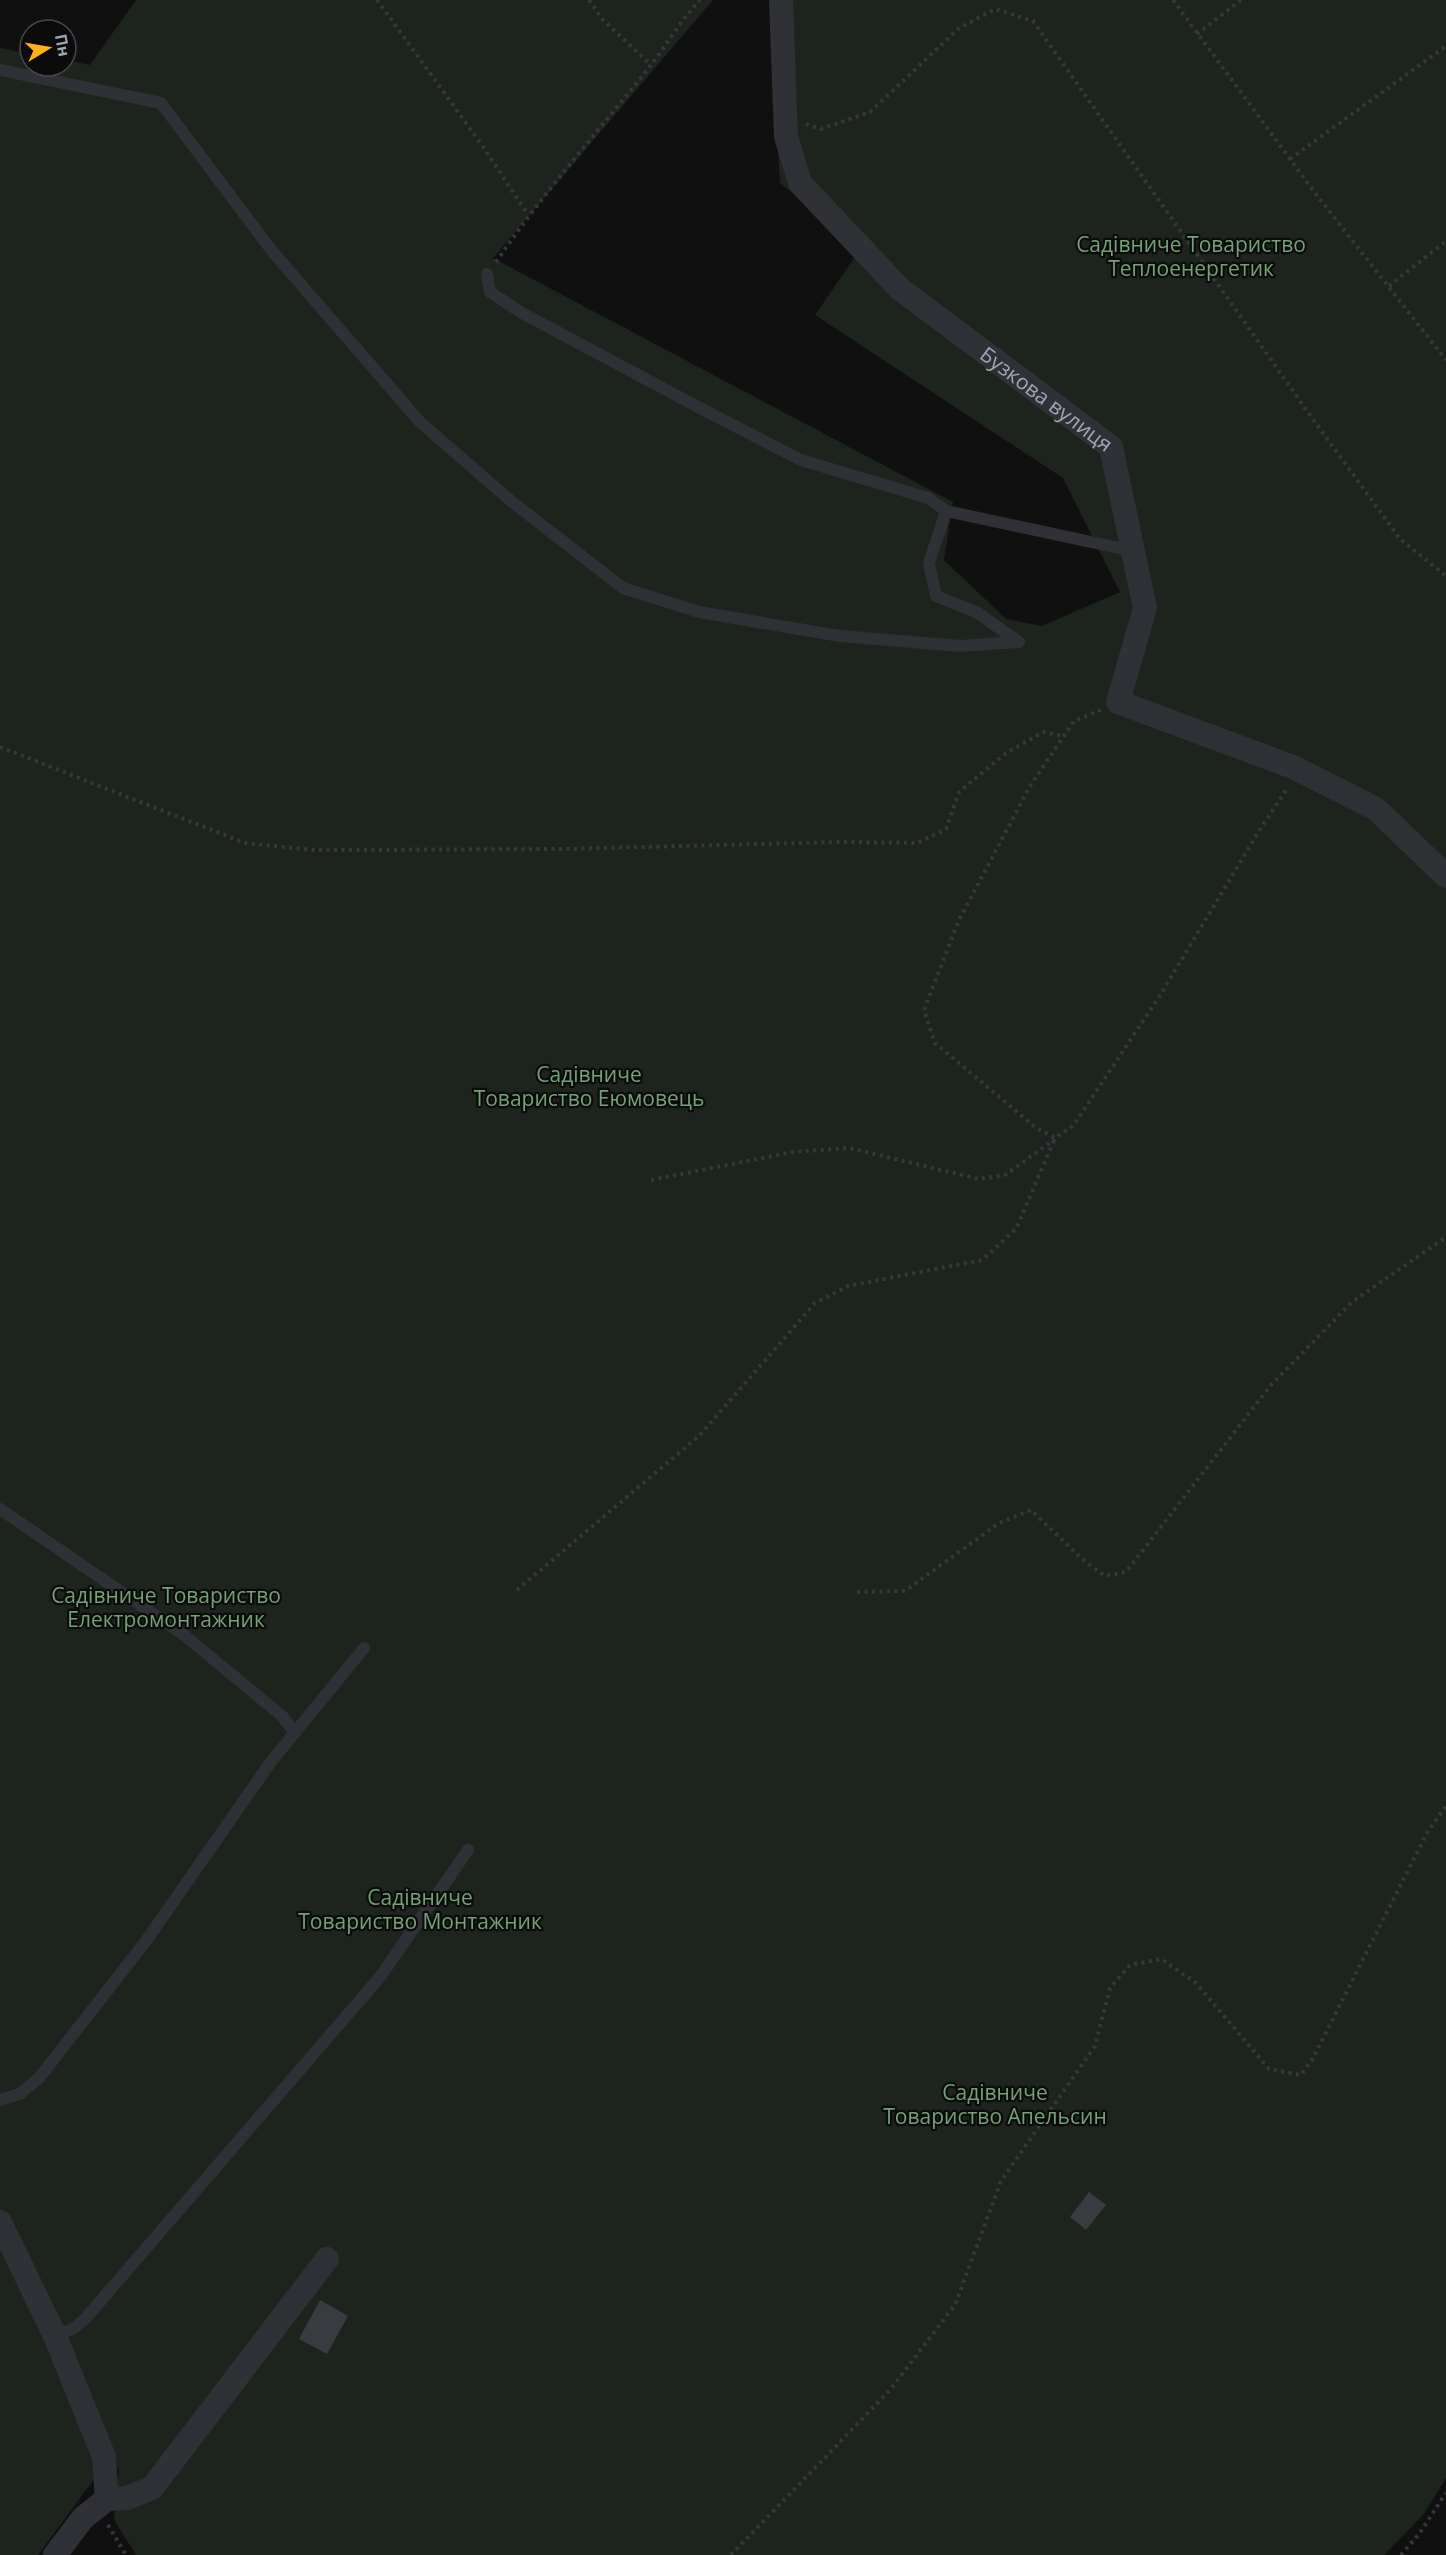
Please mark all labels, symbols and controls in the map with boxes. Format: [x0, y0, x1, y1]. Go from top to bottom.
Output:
north arrow [18, 18, 78, 78]
text: Пн [50, 32, 76, 58]
park label: Садівниче Товариство Теплоенергетик [1076, 230, 1306, 282]
street label: Бузкова вулиця [975, 340, 1119, 458]
park label: Садівниче Товариство Еюмовець [474, 1060, 704, 1112]
park label: Садівниче Товариство Електромонтажник [51, 1581, 281, 1633]
park label: Садівниче Товариство Монтажник [298, 1883, 542, 1935]
park label: Садівниче Товариство Апельсин [883, 2078, 1107, 2130]

